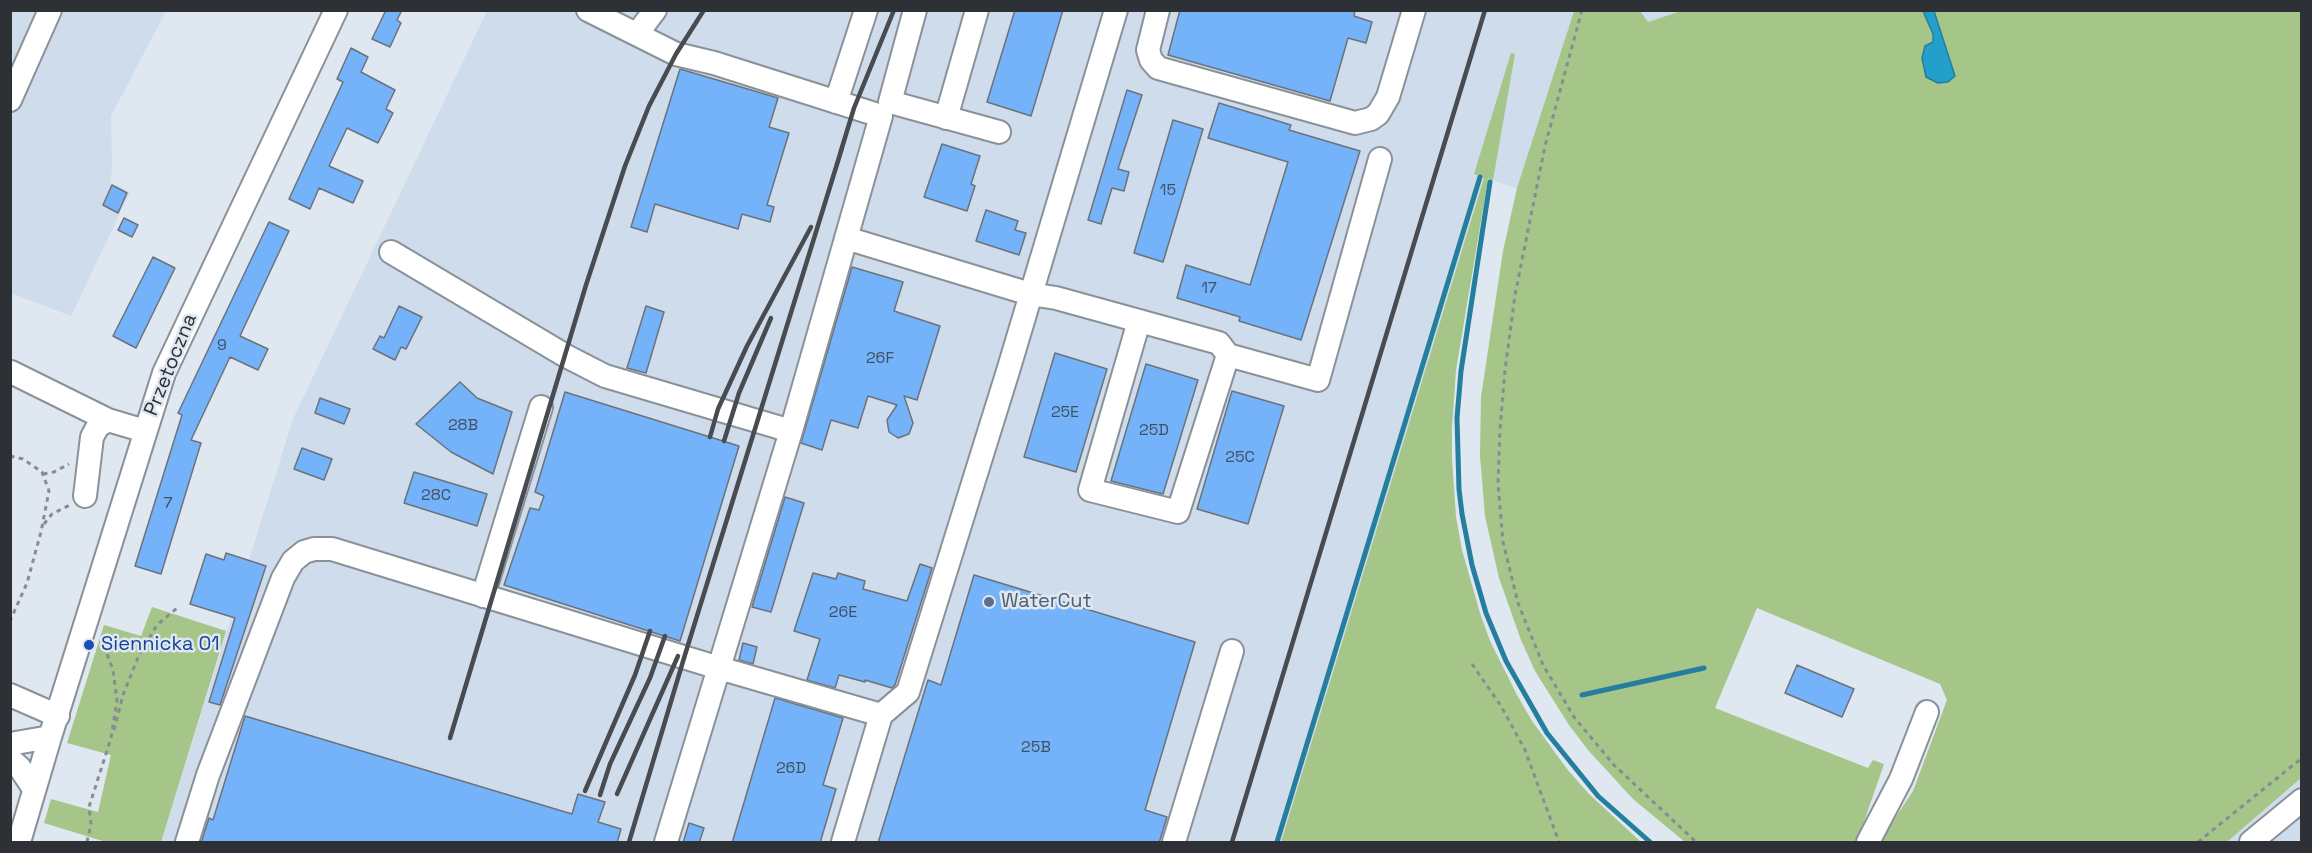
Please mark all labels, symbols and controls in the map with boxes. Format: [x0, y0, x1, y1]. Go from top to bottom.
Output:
house number: 15 [1160, 181, 1176, 201]
house number: 17 [1201, 279, 1217, 299]
street label: Przetoczna [140, 310, 202, 420]
house number: 9 [217, 336, 227, 356]
house number: 26F [866, 349, 894, 369]
house number: 25E [1051, 403, 1079, 423]
house number: 28B [448, 416, 478, 436]
house number: 25D [1139, 421, 1169, 441]
house number: 25C [1225, 448, 1255, 468]
house number: 28C [421, 486, 451, 506]
house number: 7 [163, 494, 173, 514]
place label: WaterCut [1001, 590, 1092, 614]
marker: WaterCut [982, 595, 996, 609]
house number: 26E [829, 603, 857, 623]
place label: Siennicka 01 [101, 633, 220, 657]
marker: Siennicka 01 [82, 638, 96, 652]
house number: 25B [1021, 738, 1051, 758]
house number: 26D [776, 759, 806, 779]

